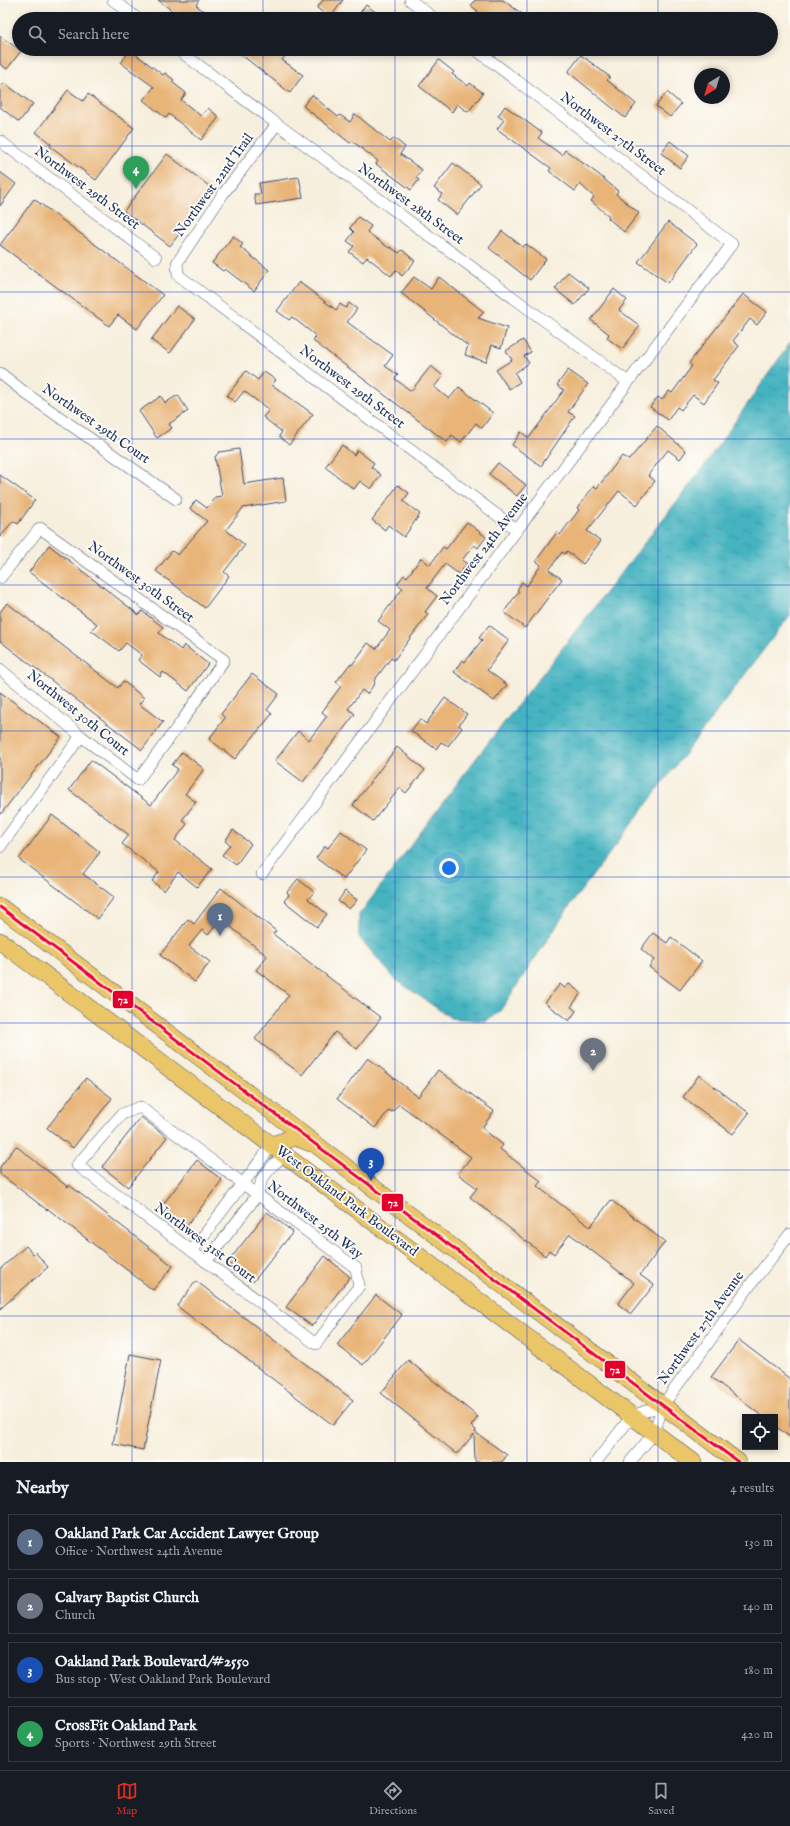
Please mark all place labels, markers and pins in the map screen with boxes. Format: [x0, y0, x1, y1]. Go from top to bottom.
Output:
pin: 4 [123, 156, 149, 189]
pin: 1 [207, 903, 233, 936]
pin: 2 [580, 1038, 606, 1071]
pin: 3 [358, 1148, 384, 1181]

